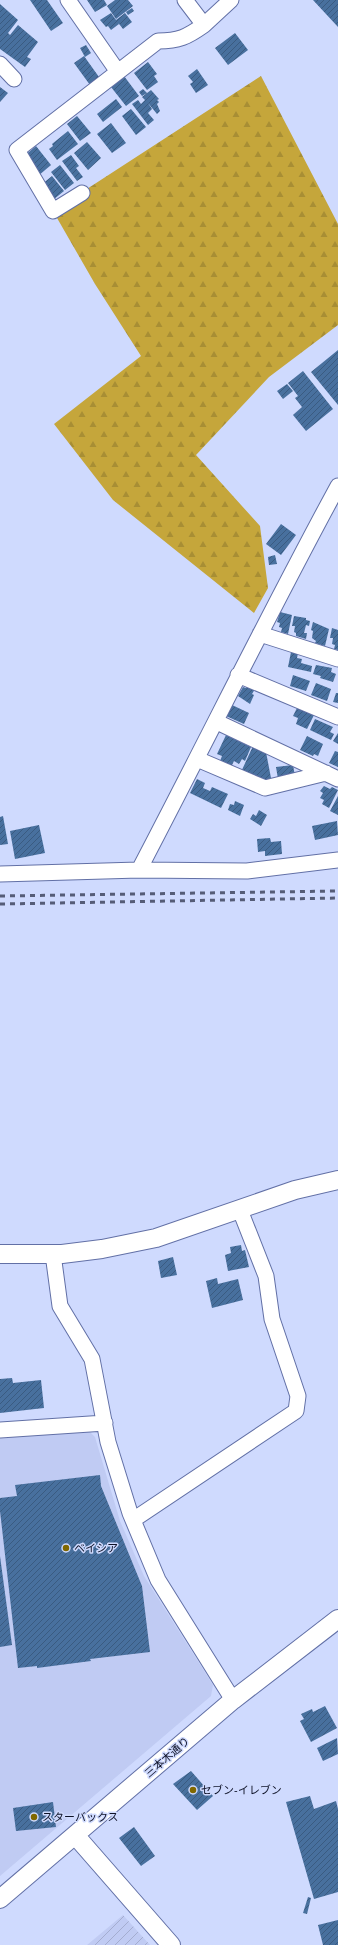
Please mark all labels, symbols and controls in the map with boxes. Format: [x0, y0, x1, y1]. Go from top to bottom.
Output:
place label: ベイシア [74, 1542, 118, 1554]
marker: ベイシア [61, 1543, 71, 1553]
street label: 三本木通り [142, 1734, 192, 1780]
place label: セブン-イレブン [201, 1784, 282, 1796]
marker: セブン-イレブン [188, 1785, 198, 1795]
place label: スターバックス [42, 1811, 119, 1823]
marker: スターバックス [29, 1812, 39, 1822]

